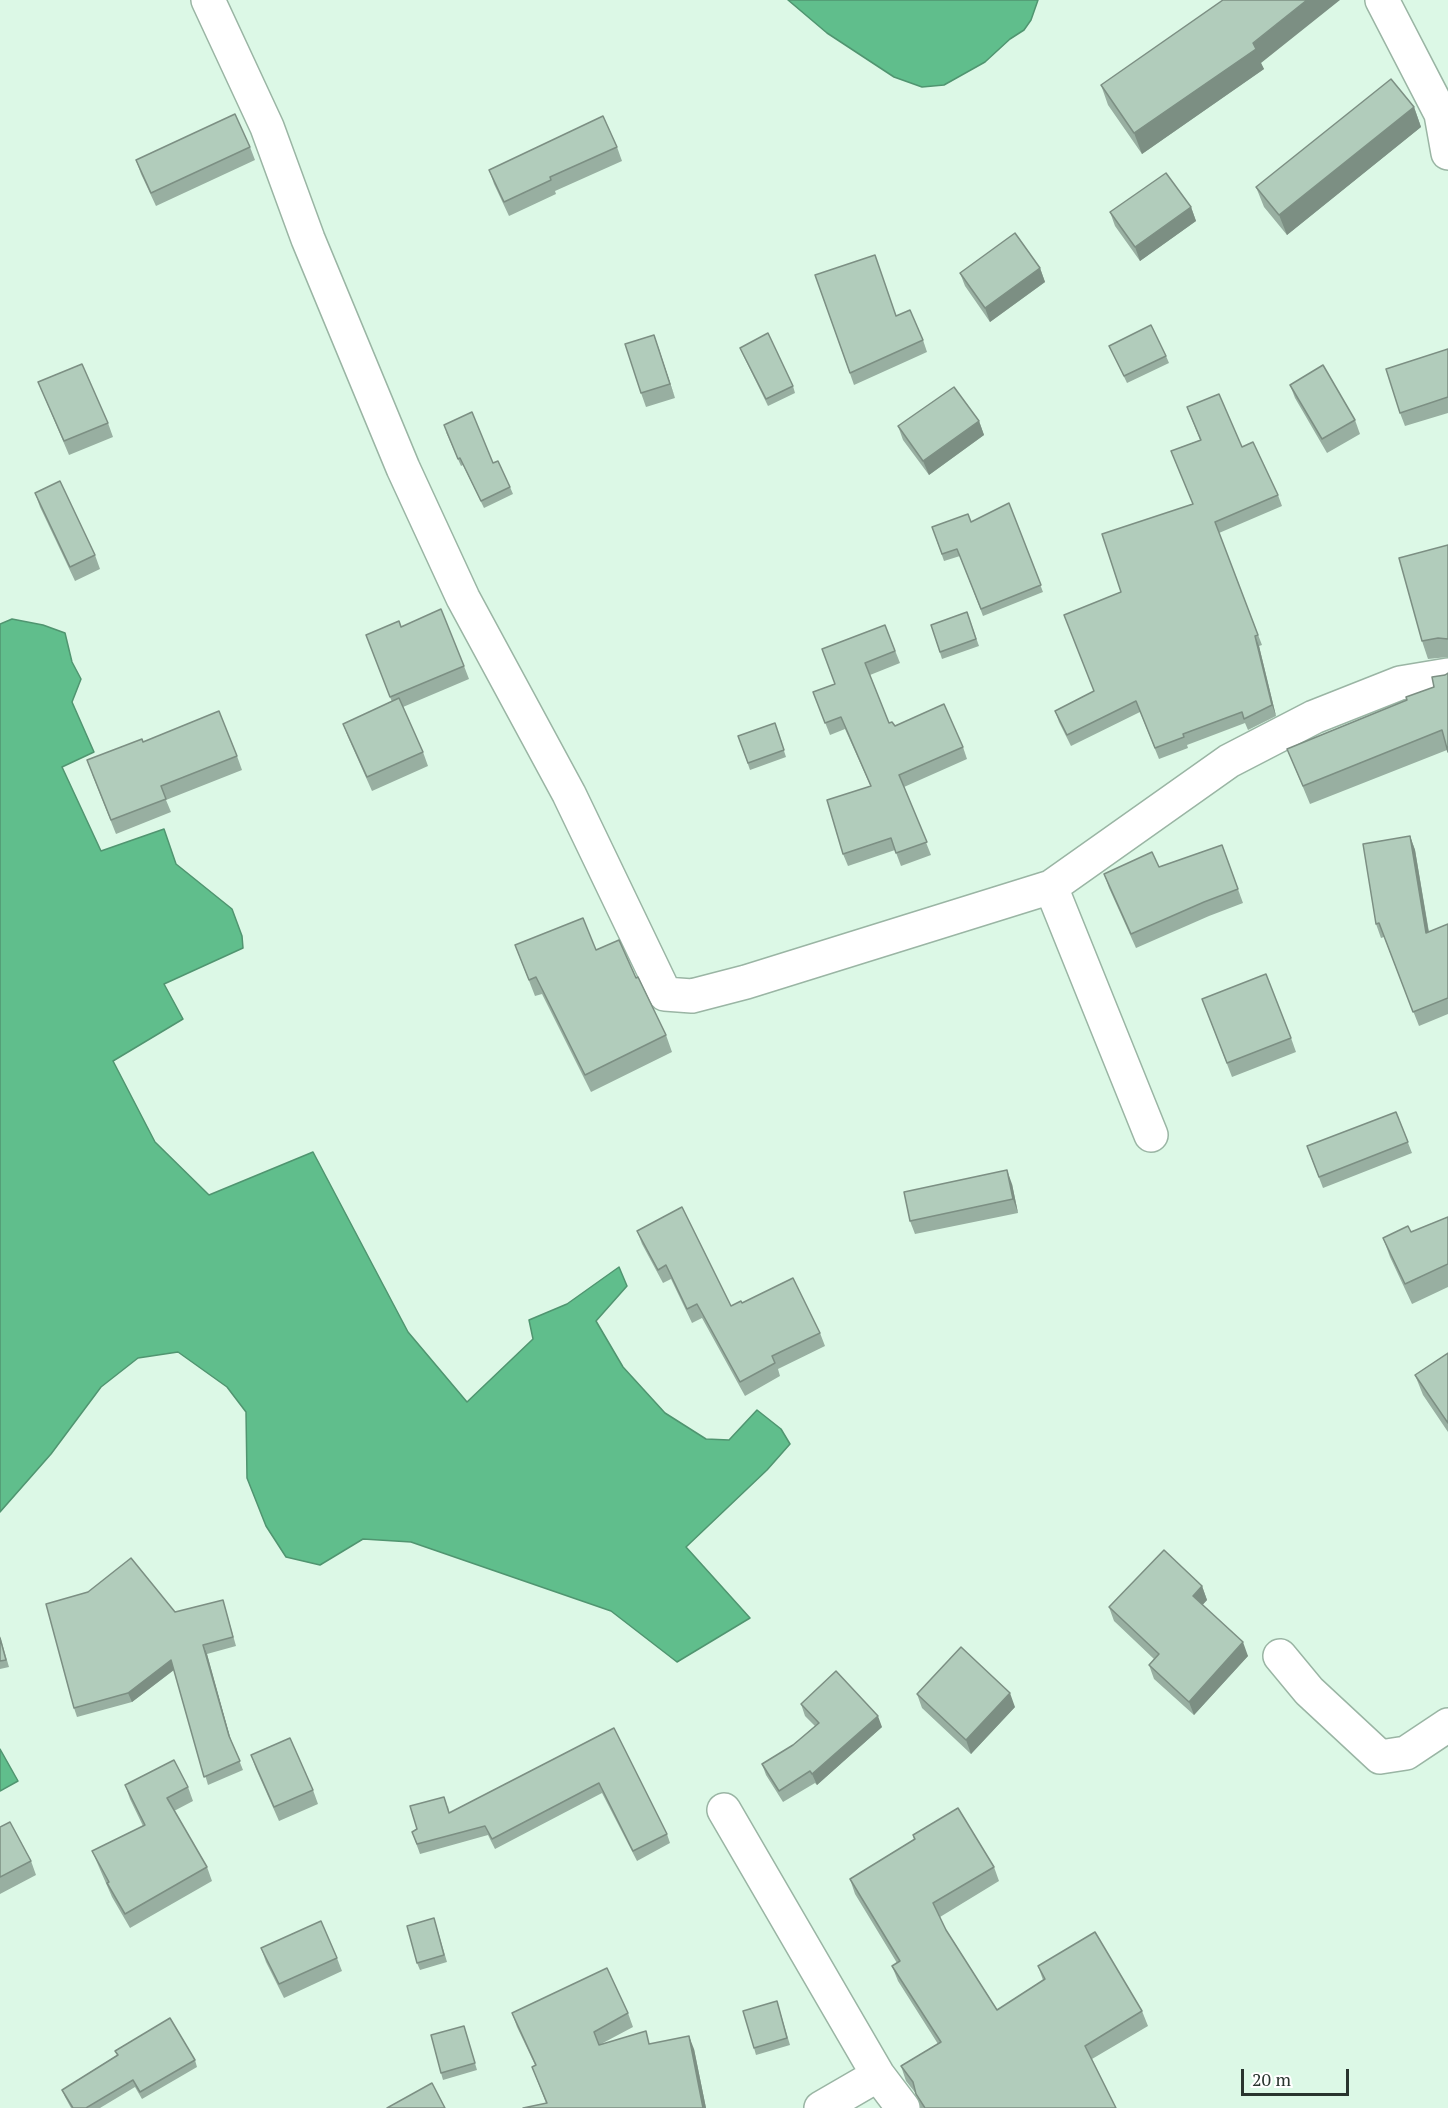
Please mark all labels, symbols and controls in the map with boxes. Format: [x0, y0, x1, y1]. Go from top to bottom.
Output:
scale bar [1244, 2057, 1352, 2095]
text: 20 m [1252, 2067, 1291, 2091]

